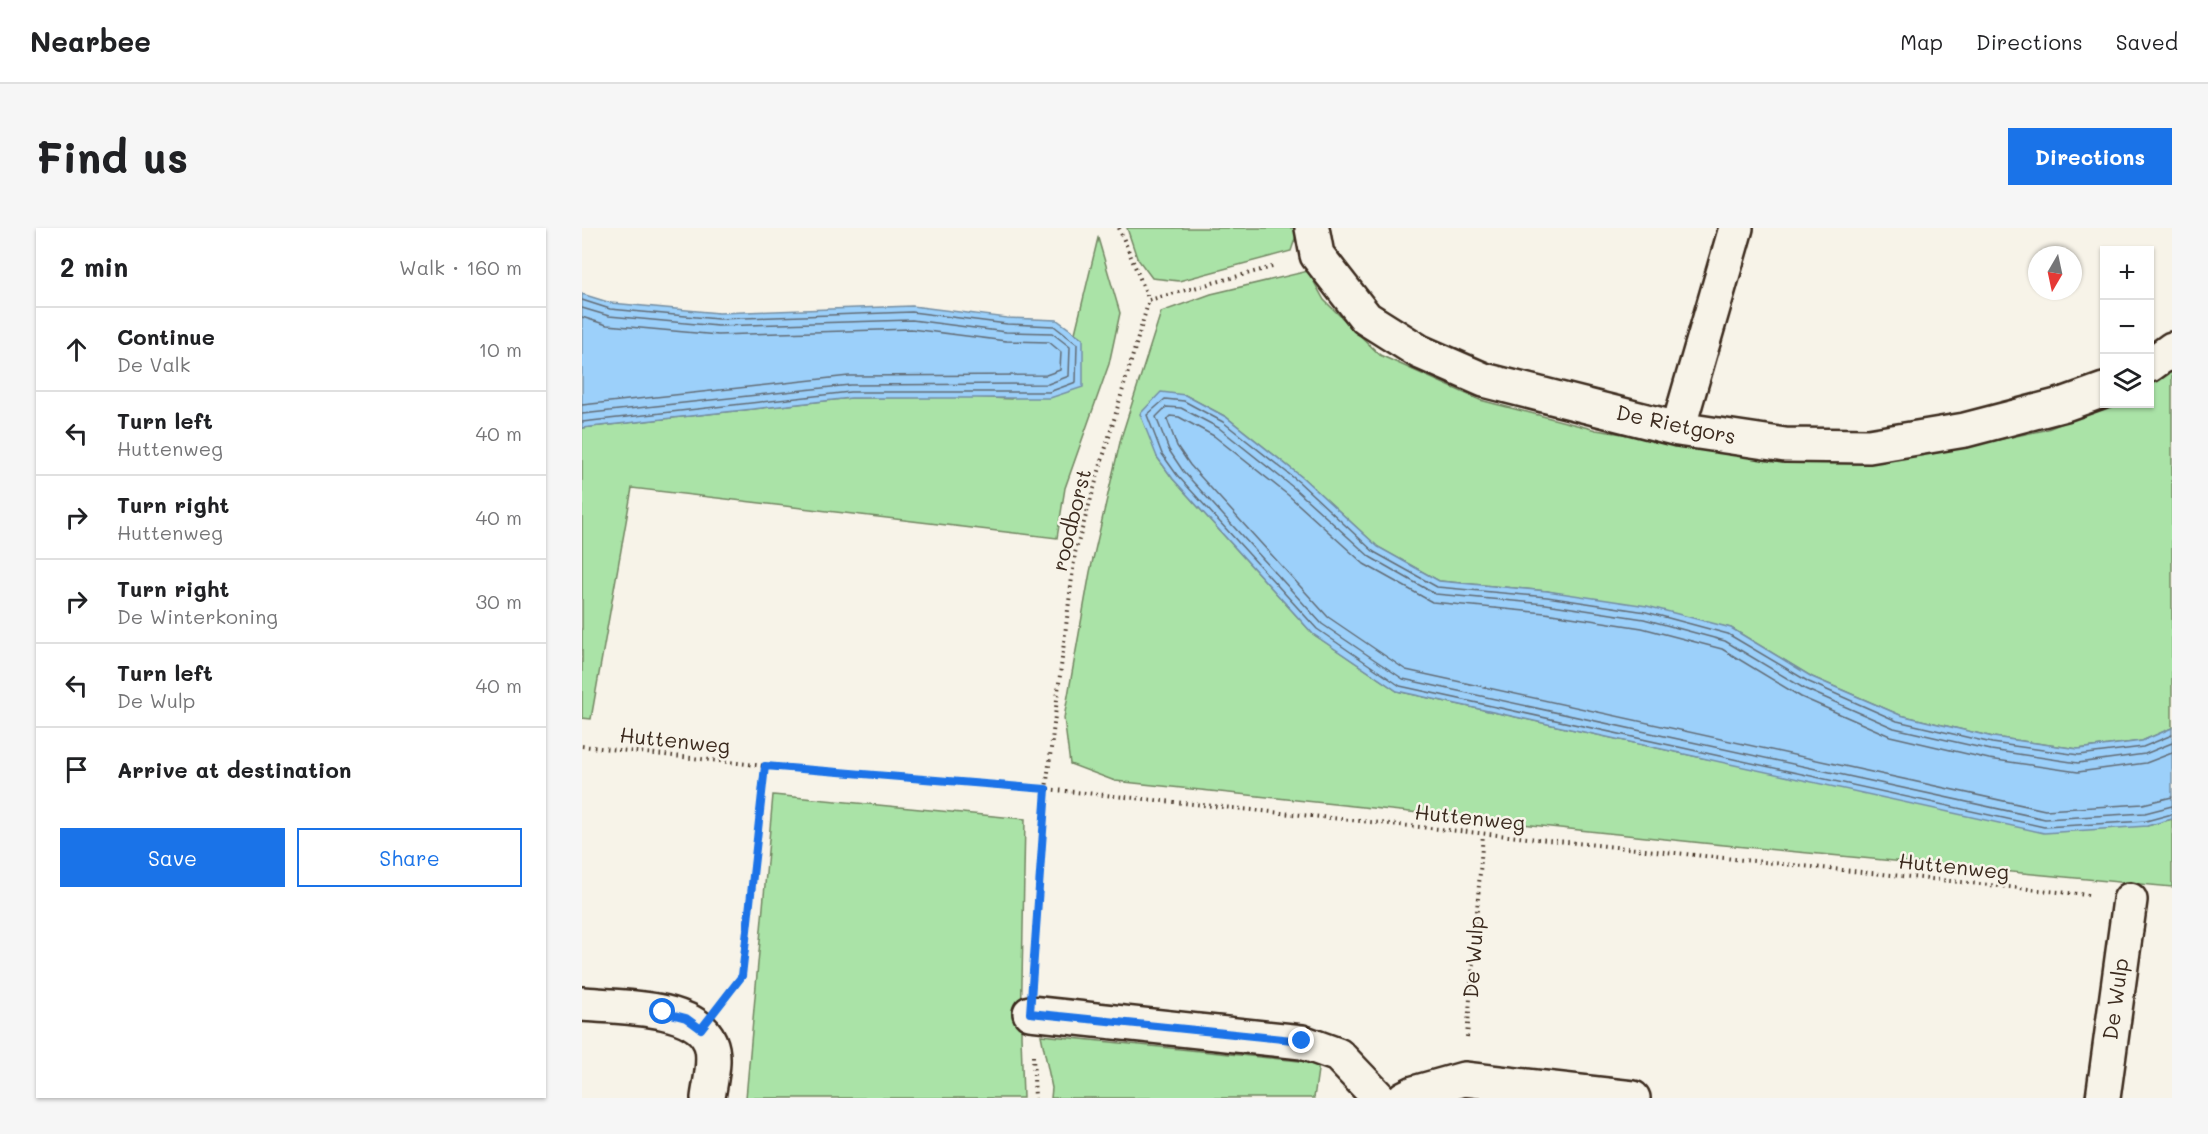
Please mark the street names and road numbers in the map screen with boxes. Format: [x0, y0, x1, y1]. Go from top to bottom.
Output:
street label: De Rietgors [1614, 398, 1739, 449]
street label: roodborst [1045, 466, 1096, 574]
street label: Huttenweg [619, 720, 732, 759]
street label: Huttenweg [1414, 797, 1527, 836]
street label: Huttenweg [1898, 846, 2011, 885]
street label: De Wulp [1456, 915, 1489, 999]
street label: De Wulp [2095, 956, 2134, 1041]

